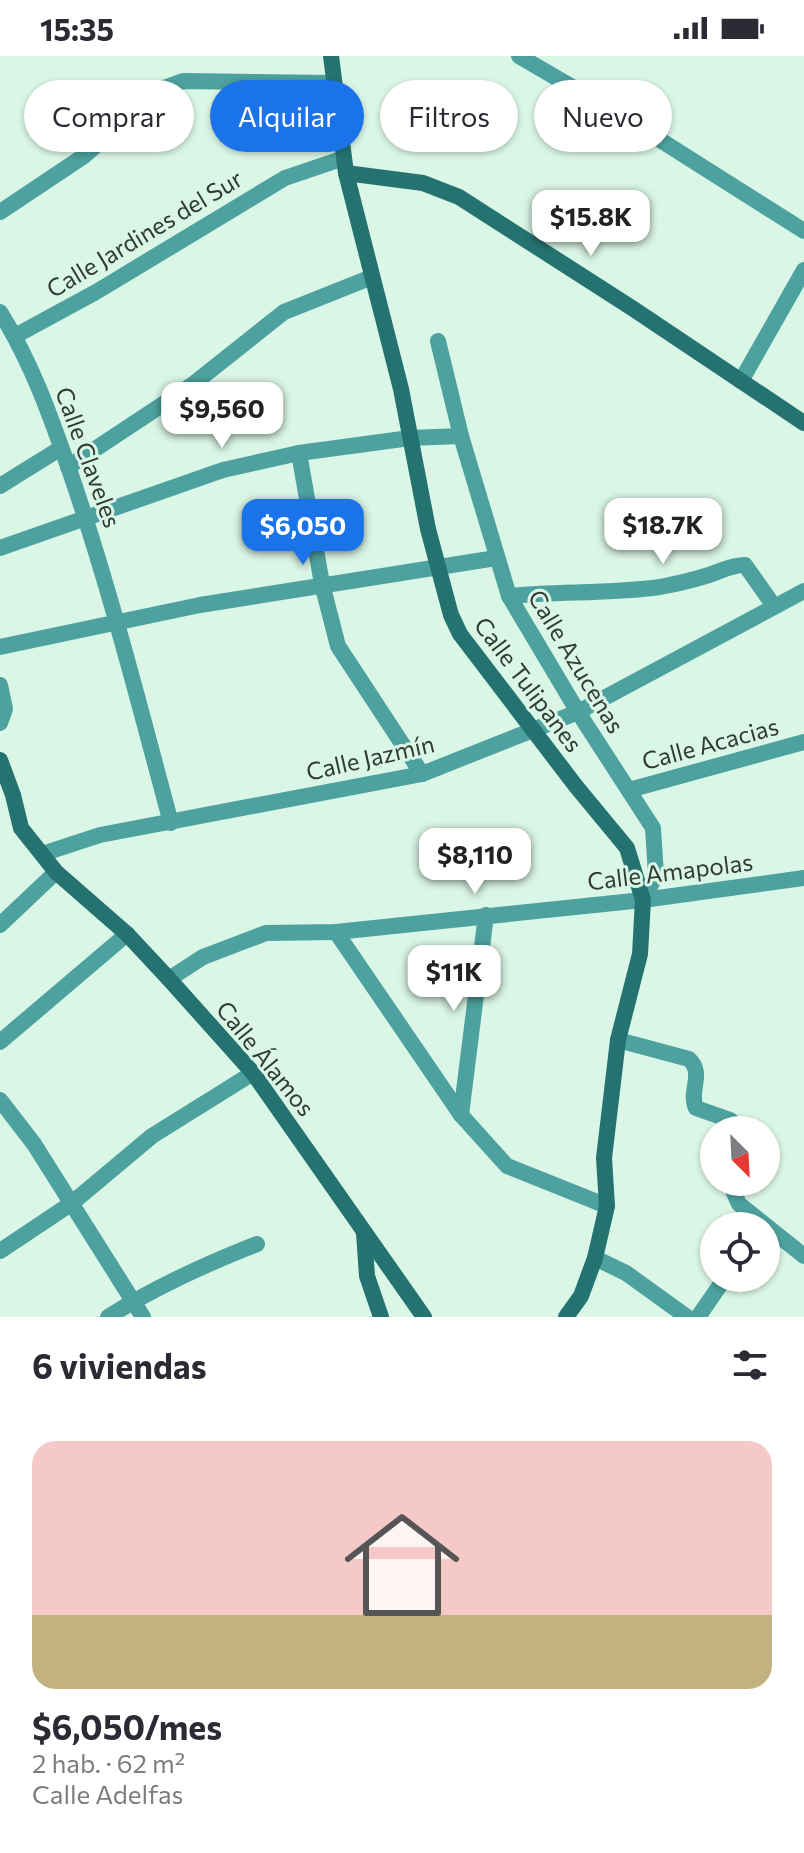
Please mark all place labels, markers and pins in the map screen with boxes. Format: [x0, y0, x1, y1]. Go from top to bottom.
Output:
pin: $15.8K [526, 190, 656, 258]
pin: $9,560 [157, 382, 287, 450]
pin: $18.7K [598, 498, 728, 566]
pin: $6,050 [238, 499, 368, 567]
pin: $8,110 [410, 828, 540, 896]
pin: $11K [407, 945, 501, 1013]

